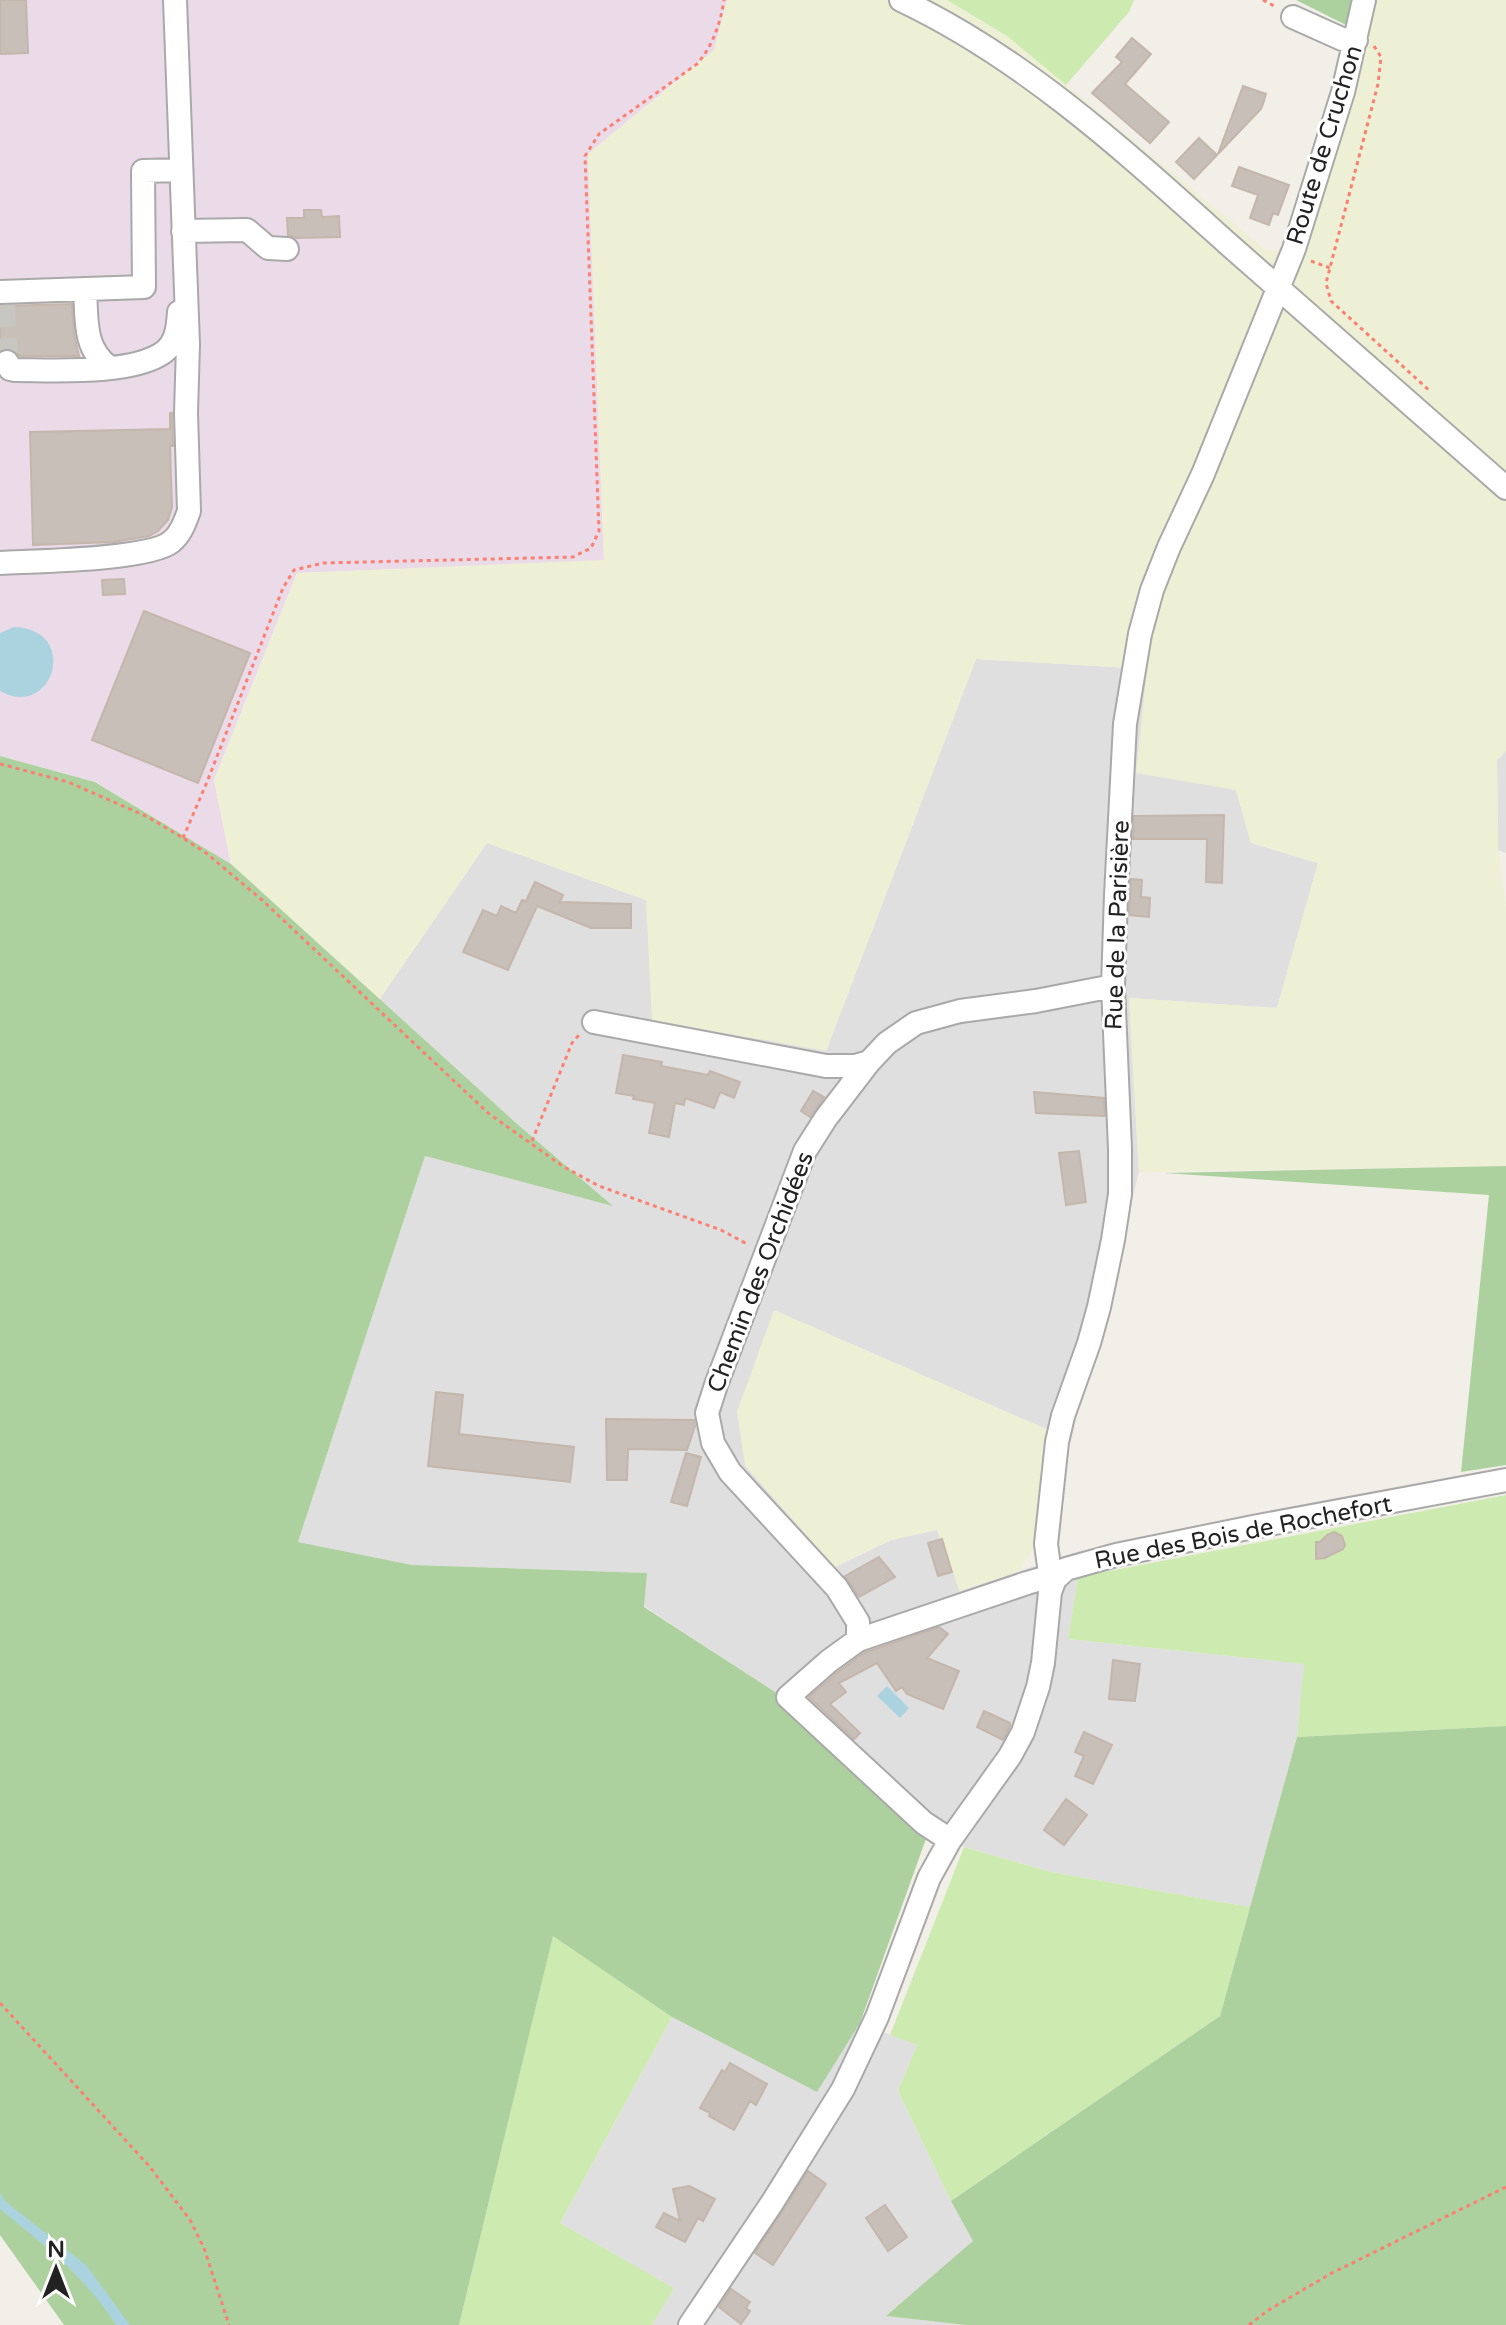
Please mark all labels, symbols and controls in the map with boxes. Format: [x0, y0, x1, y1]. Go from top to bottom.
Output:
street label: Route de Cruchon [1280, 42, 1369, 248]
street label: Rue de la Parisière [1099, 820, 1136, 1030]
street label: Chemin des Orchidées [701, 1148, 820, 1397]
street label: Rue des Bois de Rochefort [1092, 1489, 1394, 1576]
north arrow [16, 2229, 96, 2309]
text: N [47, 2237, 65, 2263]

